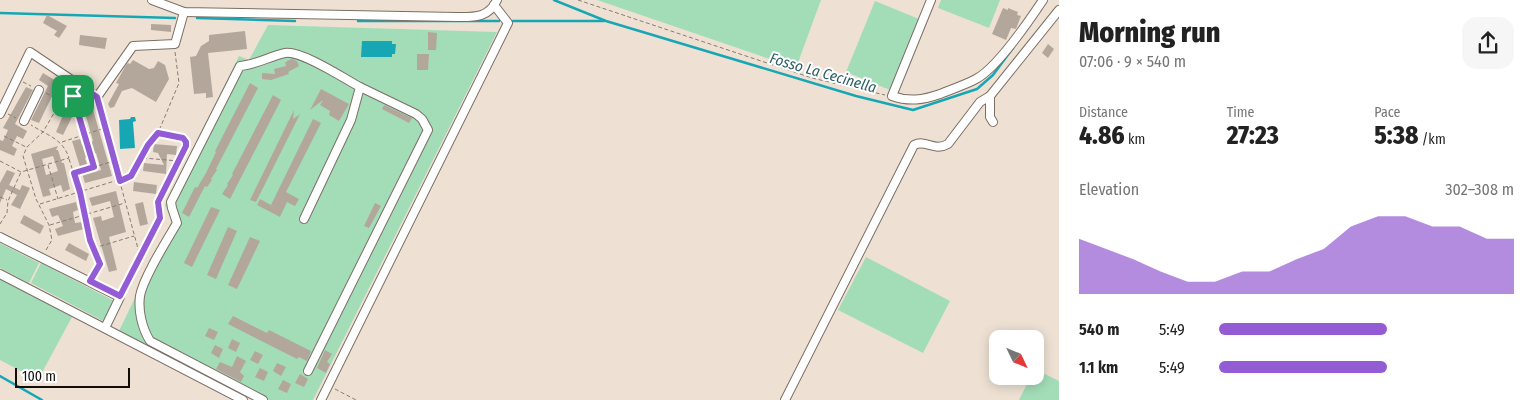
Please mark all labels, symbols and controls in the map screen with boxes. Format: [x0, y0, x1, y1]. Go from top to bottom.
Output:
text: Morning run [1079, 16, 1220, 49]
button: share [1462, 17, 1514, 69]
water label: Fosso La Cecinella [768, 49, 879, 97]
text: 07:06 · 9 × 540 m [1079, 52, 1186, 71]
pin [52, 75, 94, 117]
icon: arrive [59, 82, 87, 110]
text: Distance [1079, 104, 1128, 121]
text: Time [1227, 104, 1254, 121]
text: Pace [1374, 104, 1400, 121]
text: 4.86 [1079, 121, 1125, 151]
text: 27:23 [1227, 121, 1279, 151]
text: 5:38 [1374, 121, 1419, 151]
text: km [1125, 131, 1145, 148]
text: /km [1419, 131, 1446, 148]
text: Elevation [1079, 180, 1139, 199]
text: 302–308 m [1445, 180, 1514, 199]
text: 540 m [1079, 320, 1119, 339]
text: 5:49 [1159, 320, 1185, 339]
north arrow [989, 330, 1044, 385]
map controls [989, 330, 1044, 385]
text: 1.1 km [1079, 358, 1118, 377]
text: 5:49 [1159, 358, 1185, 377]
scale bar [15, 365, 130, 388]
text: 100 m [22, 368, 56, 385]

